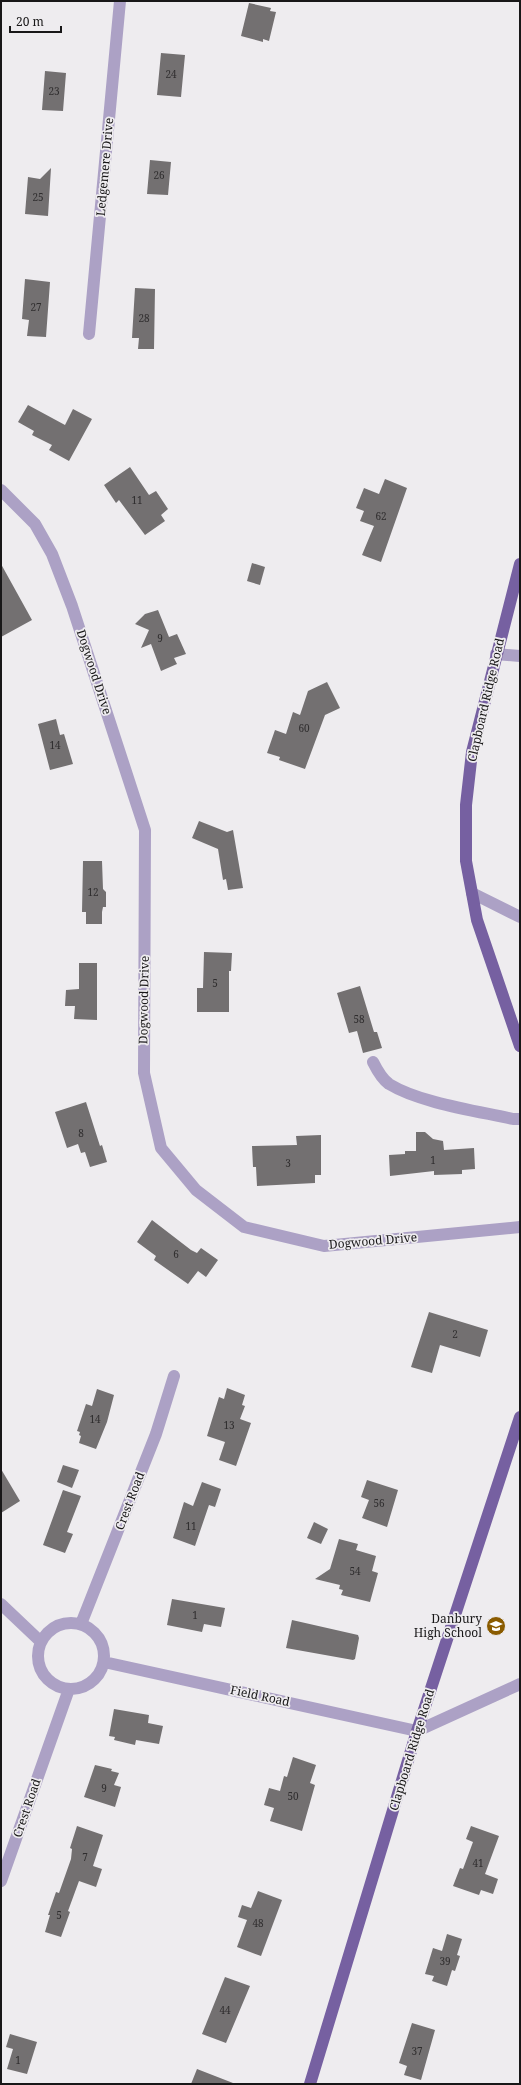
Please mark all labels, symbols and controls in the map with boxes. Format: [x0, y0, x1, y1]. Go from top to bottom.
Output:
scale bar [10, 8, 61, 34]
text: 20 m [16, 13, 44, 30]
house number: 24 [165, 67, 177, 81]
house number: 23 [48, 84, 60, 98]
street label: Ledgemere Drive [92, 117, 117, 217]
house number: 26 [153, 168, 165, 182]
house number: 25 [32, 190, 44, 204]
house number: 27 [30, 300, 42, 314]
house number: 28 [138, 311, 150, 325]
house number: 11 [131, 493, 143, 507]
house number: 62 [375, 509, 387, 523]
street label: Dogwood Drive [73, 627, 116, 716]
house number: 9 [157, 631, 163, 645]
street label: Clapboard Ridge Road [463, 636, 508, 763]
house number: 60 [298, 721, 310, 735]
house number: 14 [49, 738, 61, 752]
house number: 12 [87, 885, 99, 899]
street label: Dogwood Drive [134, 956, 153, 1044]
house number: 5 [212, 976, 218, 990]
house number: 58 [353, 1012, 365, 1026]
house number: 8 [78, 1126, 84, 1140]
house number: 1 [430, 1153, 436, 1167]
house number: 3 [285, 1156, 291, 1170]
street label: Dogwood Drive [328, 1228, 418, 1253]
house number: 6 [173, 1247, 179, 1261]
house number: 2 [452, 1327, 458, 1341]
house number: 14 [89, 1412, 101, 1426]
house number: 13 [223, 1418, 235, 1432]
street label: Crest Road [111, 1469, 149, 1532]
house number: 56 [373, 1496, 385, 1510]
house number: 11 [185, 1519, 197, 1533]
house number: 54 [349, 1564, 361, 1578]
house number: 1 [192, 1608, 198, 1622]
place label: Danbury High School [414, 1610, 482, 1641]
school or university icon: Danbury High School [485, 1615, 507, 1637]
street label: Field Road [229, 1681, 292, 1710]
street label: Clapboard Ridge Road [385, 1686, 438, 1813]
street label: Crest Road [9, 1776, 45, 1840]
house number: 9 [101, 1781, 107, 1795]
house number: 50 [287, 1789, 299, 1803]
house number: 7 [82, 1850, 88, 1864]
house number: 41 [472, 1856, 484, 1870]
house number: 5 [56, 1908, 62, 1922]
house number: 48 [252, 1916, 264, 1930]
house number: 39 [439, 1954, 451, 1968]
house number: 44 [219, 2003, 231, 2017]
house number: 37 [411, 2044, 423, 2058]
house number: 1 [15, 2053, 21, 2067]

